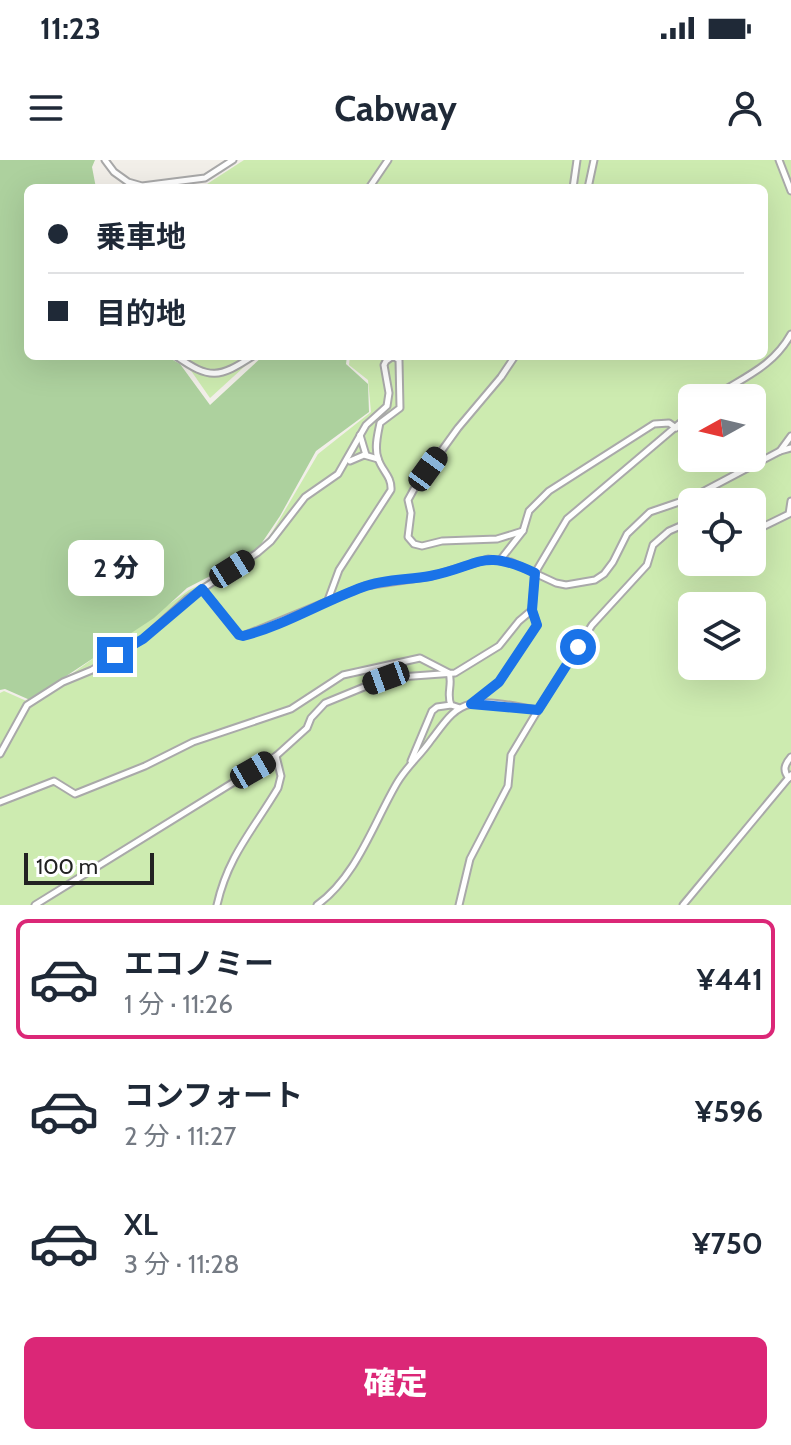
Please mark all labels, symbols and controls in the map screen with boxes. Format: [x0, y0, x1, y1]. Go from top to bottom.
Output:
text: 11:23 [40, 10, 101, 47]
icon: menu [24, 86, 68, 130]
text: Cabway [334, 86, 457, 130]
icon: person [723, 86, 767, 130]
text: 乗車地 [96, 218, 186, 255]
text: 目的地 [96, 295, 186, 332]
north arrow [678, 384, 766, 472]
map controls [678, 384, 766, 680]
car [404, 443, 452, 495]
button: locate [678, 488, 766, 576]
callout: 2 分 [67, 539, 163, 595]
car [205, 546, 259, 592]
text: 2 分 [93, 552, 139, 584]
button: layers [678, 592, 766, 680]
route start [560, 629, 596, 665]
route end [97, 637, 133, 673]
car [359, 659, 413, 697]
car [226, 748, 280, 792]
scale bar [24, 849, 154, 885]
text: 100 m [36, 853, 98, 880]
icon: car [28, 943, 100, 1015]
text: エコノミー [124, 945, 274, 982]
text: ¥441 [697, 961, 763, 998]
text: 1 分 · 11:26 [124, 988, 233, 1020]
icon: car [28, 1075, 100, 1147]
text: コンフォート [124, 1077, 303, 1114]
text: ¥596 [695, 1093, 763, 1130]
text: 2 分 · 11:27 [124, 1120, 236, 1152]
text: XL [124, 1206, 158, 1243]
icon: car [28, 1207, 100, 1279]
text: ¥750 [692, 1225, 763, 1262]
text: 3 分 · 11:28 [124, 1248, 240, 1280]
button: 確定 [24, 1337, 767, 1429]

